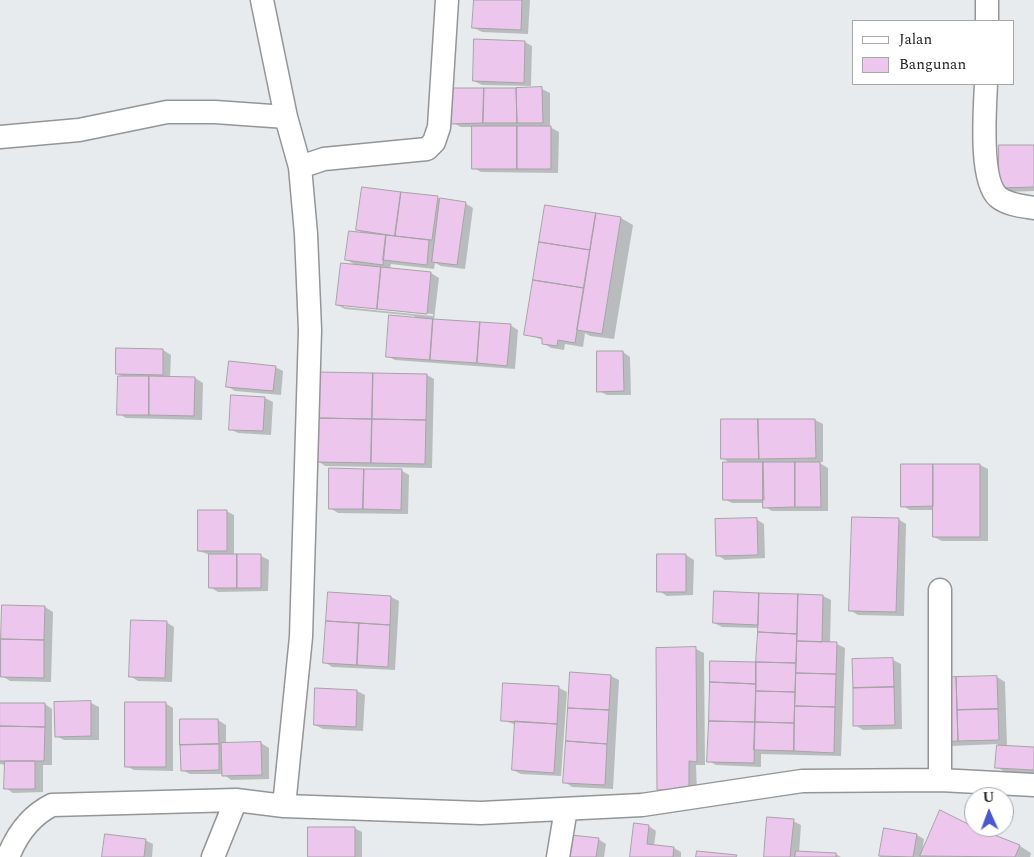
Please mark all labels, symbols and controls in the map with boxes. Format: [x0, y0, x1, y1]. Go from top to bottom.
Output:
legend [852, 20, 1014, 85]
text: Jalan [899, 28, 932, 51]
text: Bangunan [899, 53, 966, 76]
north arrow [964, 787, 1014, 837]
text: U [982, 787, 995, 808]

